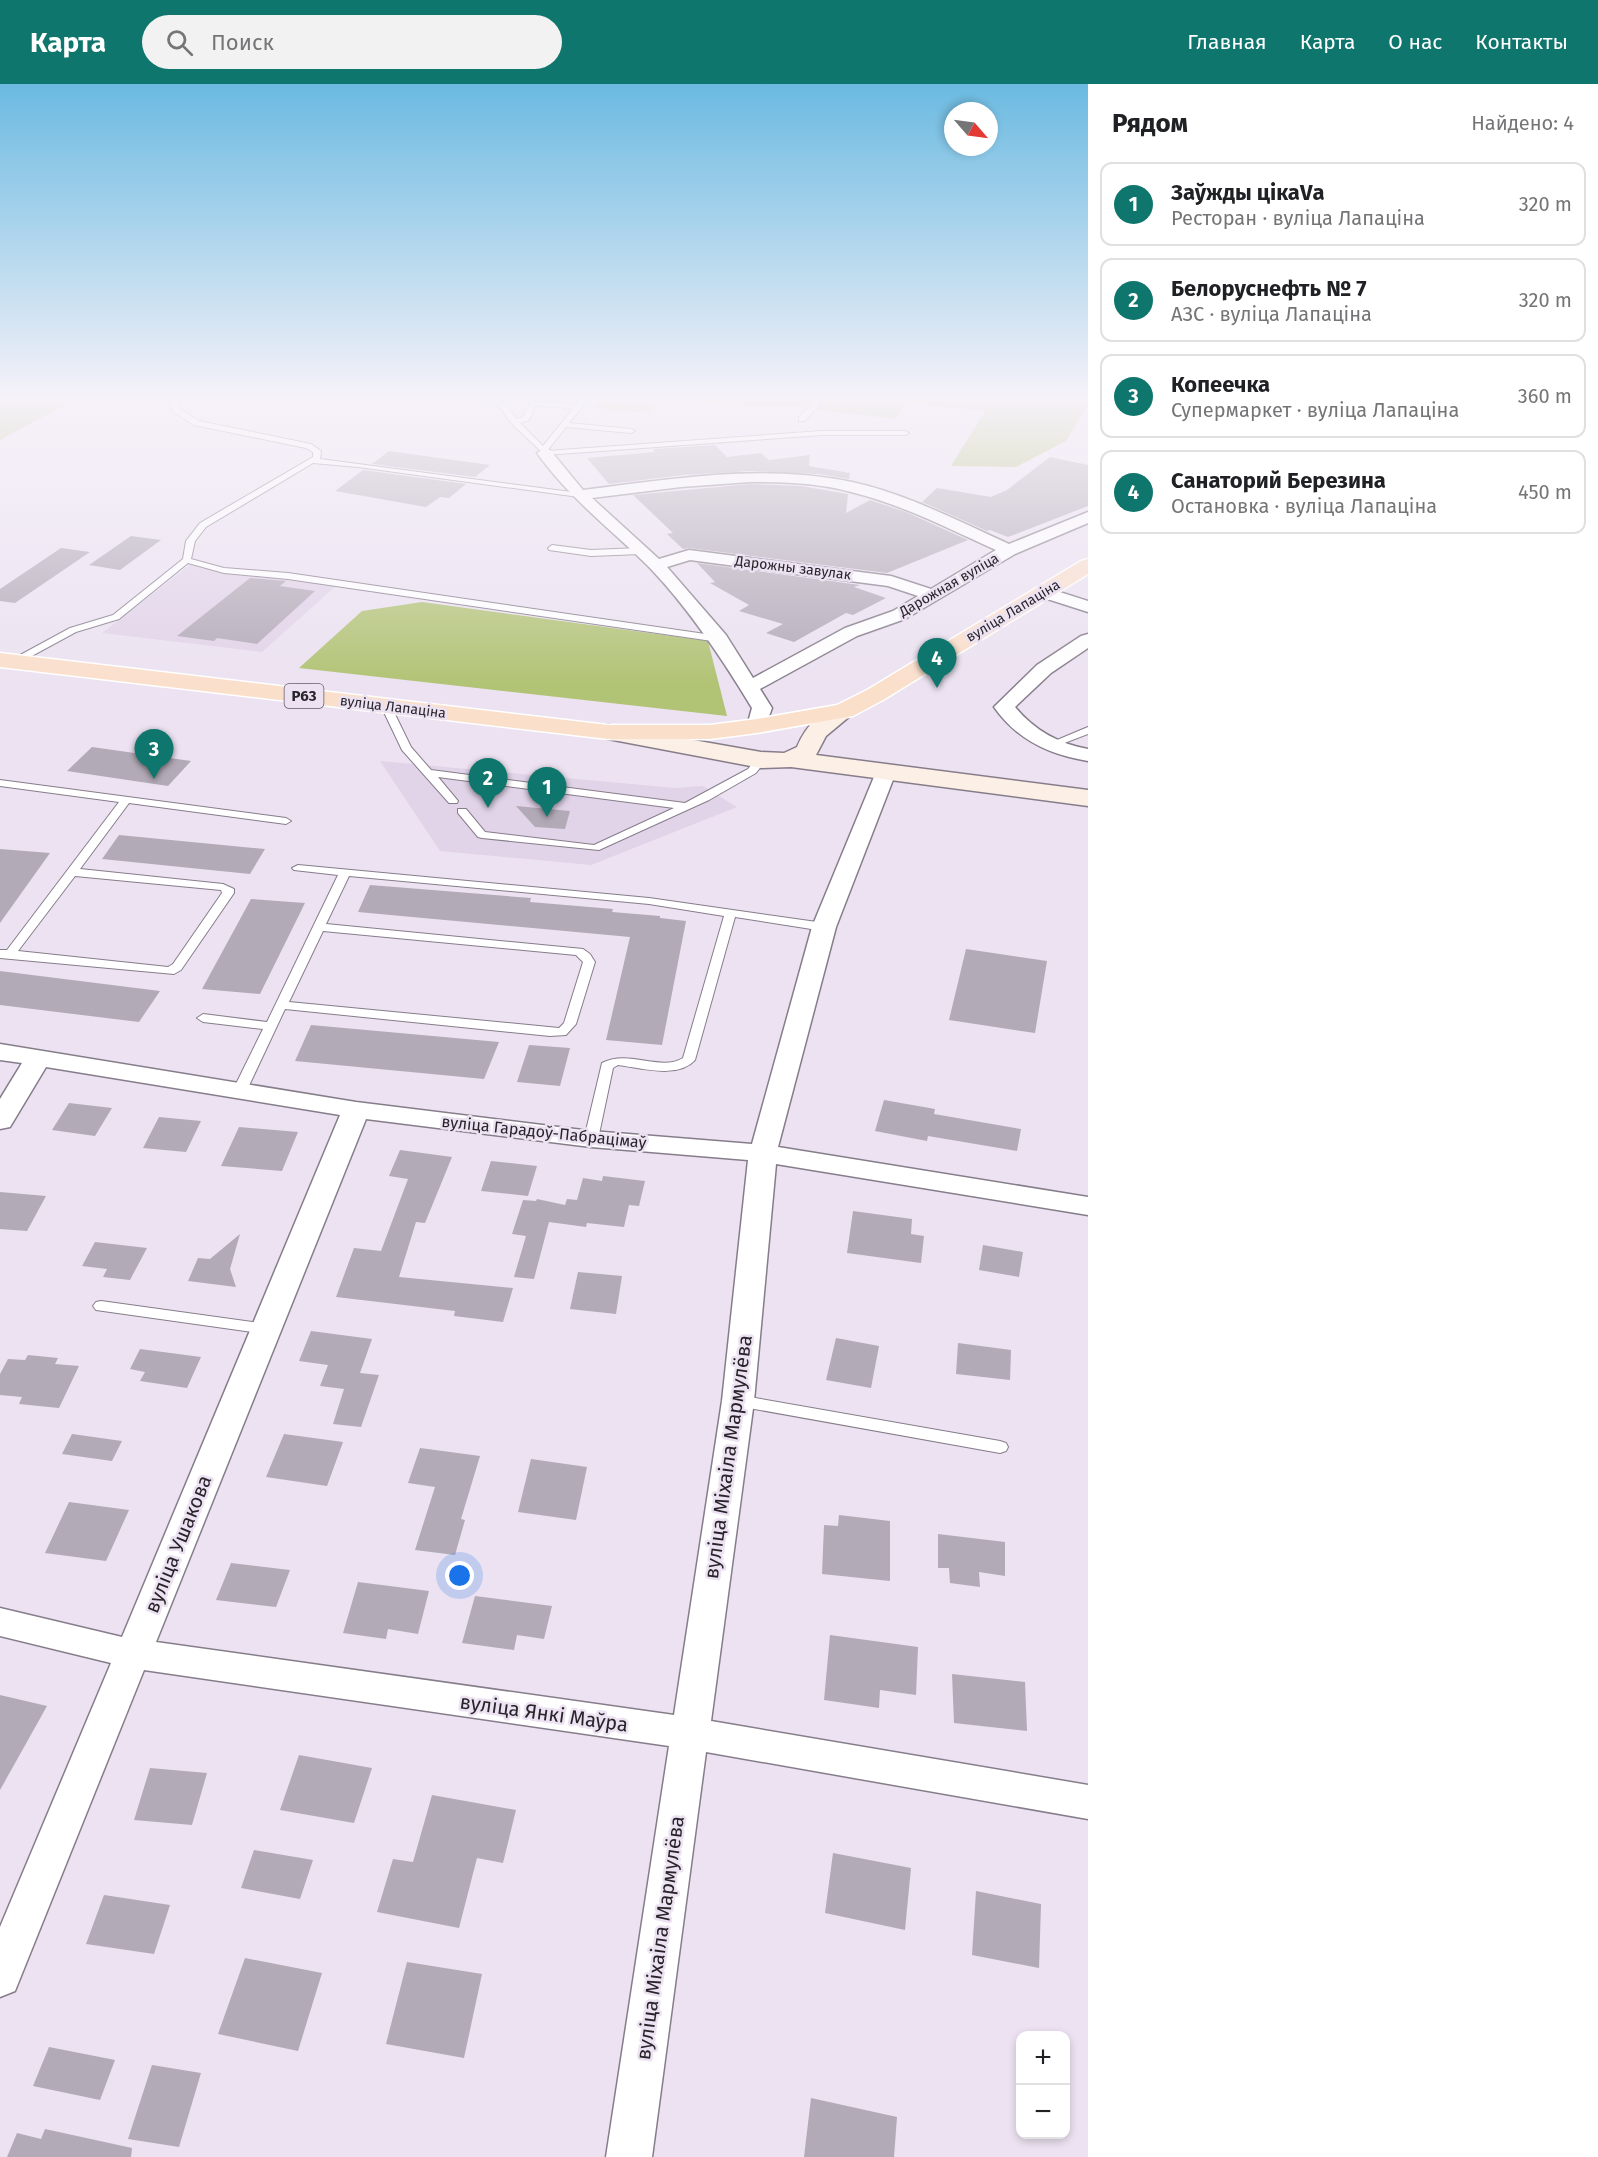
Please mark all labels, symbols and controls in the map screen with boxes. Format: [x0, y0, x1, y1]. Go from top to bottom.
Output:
search box [142, 15, 562, 69]
text: Карта [30, 26, 106, 59]
icon: search [163, 26, 196, 59]
text: Поиск [211, 29, 274, 56]
text: Главная [1187, 29, 1267, 55]
text: Карта [1300, 29, 1355, 55]
text: О нас [1388, 29, 1442, 55]
text: Контакты [1475, 29, 1568, 55]
north arrow [944, 102, 998, 156]
text: Рядом [1112, 108, 1188, 139]
text: Найдено: 4 [1471, 111, 1574, 135]
text: Заўжды цікаVа [1171, 179, 1325, 206]
text: 1 [1129, 192, 1138, 216]
text: 320 m [1519, 192, 1572, 216]
text: Ресторан · вуліца Лапаціна [1171, 206, 1425, 230]
text: Белоруснефть № 7 [1171, 275, 1367, 302]
text: 2 [1128, 288, 1139, 312]
text: 320 m [1519, 288, 1572, 312]
text: АЗС · вуліца Лапаціна [1171, 302, 1372, 326]
text: Копеечка [1171, 371, 1270, 398]
text: 3 [1128, 384, 1139, 408]
text: 360 m [1518, 384, 1572, 408]
text: Супермаркет · вуліца Лапаціна [1171, 398, 1459, 422]
text: Санаторий Березина [1171, 467, 1386, 494]
text: 4 [1128, 480, 1139, 504]
text: 450 m [1518, 480, 1572, 504]
text: Остановка · вуліца Лапаціна [1171, 494, 1437, 518]
street label: Дарожная вуліца [895, 550, 1002, 621]
street label: Дарожны завулак [733, 552, 853, 584]
street label: вуліца Лапаціна [963, 576, 1063, 646]
pin: 4 [918, 638, 956, 688]
road number: Р63 [284, 684, 324, 708]
street label: вуліца Лапаціна [339, 692, 447, 722]
pin: 3 [134, 730, 174, 779]
pin: 2 [468, 758, 508, 808]
pin: 1 [528, 768, 566, 817]
street label: вуліца Гарадоў-Пабрацімаў [441, 1112, 648, 1152]
street label: вуліца Міхаіла Мармулёва [699, 1333, 757, 1581]
street label: вуліца Ушакова [139, 1472, 217, 1616]
your location [445, 1561, 474, 1590]
street label: вуліца Янкі Маўра [458, 1689, 630, 1737]
street label: вуліца Міхаіла Мармулёва [631, 1814, 689, 2062]
map controls [1016, 2031, 1070, 2139]
button: + [1016, 2031, 1070, 2085]
button: − [1016, 2085, 1070, 2139]

